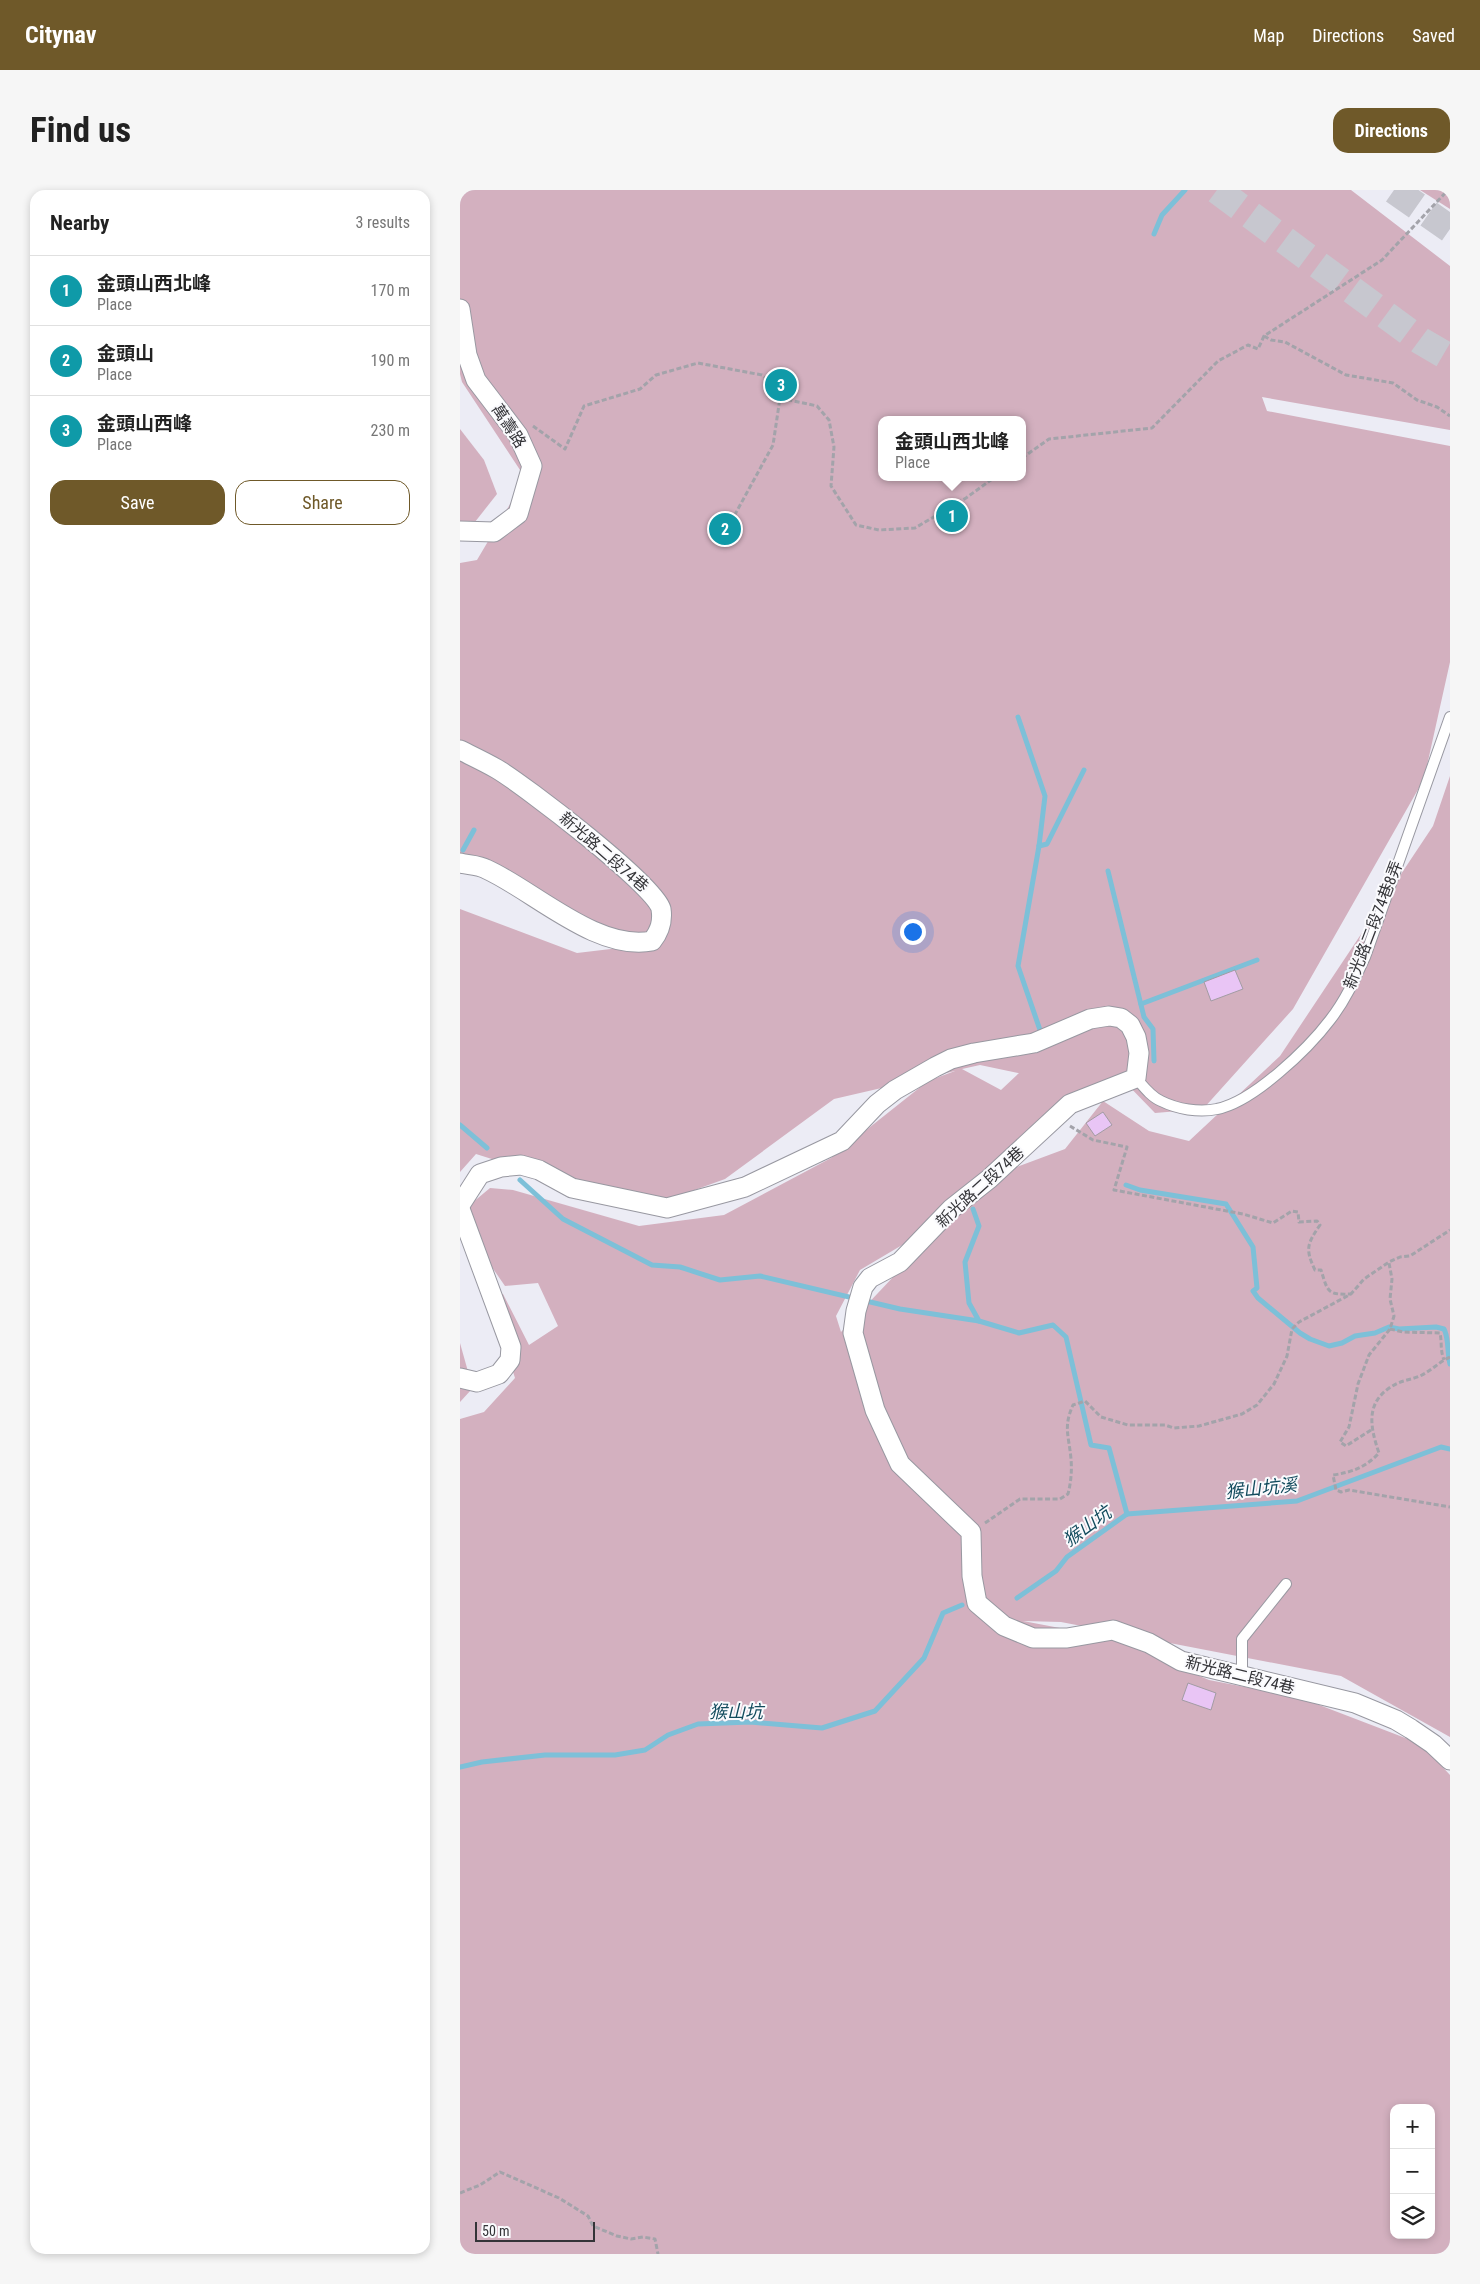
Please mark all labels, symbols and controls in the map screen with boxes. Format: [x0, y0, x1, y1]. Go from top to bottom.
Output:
text: Citynav [25, 21, 96, 49]
text: Map [1253, 25, 1284, 46]
text: Directions [1312, 25, 1384, 46]
text: Saved [1412, 25, 1455, 46]
button: Directions [1333, 108, 1450, 153]
text: Find us [30, 110, 131, 151]
text: Nearby [50, 211, 109, 235]
text: 3 results [355, 213, 410, 232]
text: 金頭山西北峰 [97, 272, 211, 295]
text: 1 [62, 281, 70, 300]
text: 170 m [371, 281, 410, 300]
text: Place [97, 295, 132, 314]
text: 金頭山 [97, 342, 154, 365]
text: 2 [62, 351, 70, 370]
text: 190 m [371, 351, 410, 370]
text: Place [97, 365, 132, 384]
pin: 3 [765, 366, 797, 404]
street label: 萬壽路 [488, 401, 530, 451]
text: 金頭山西峰 [97, 412, 192, 435]
popup [878, 416, 1026, 481]
text: 3 [62, 421, 70, 440]
text: 230 m [371, 421, 410, 440]
text: 金頭山西北峰 [895, 430, 1009, 453]
text: Place [97, 435, 132, 454]
text: Place [895, 453, 930, 472]
button: Save [50, 480, 225, 525]
button: Share [235, 480, 410, 525]
pin: 1 [936, 497, 968, 535]
pin: 2 [709, 510, 741, 548]
street label: 新光路二段74巷 [556, 808, 652, 896]
street label: 新光路二段74巷8弄 [1340, 858, 1406, 992]
your location [900, 919, 926, 945]
street label: 新光路二段74巷 [932, 1143, 1028, 1231]
water label: 猴山坑溪 [1224, 1473, 1301, 1502]
water label: 猴山坑 [1059, 1500, 1117, 1550]
street label: 新光路二段74巷 [1183, 1652, 1297, 1698]
water label: 猴山坑 [709, 1701, 766, 1722]
map controls [1390, 2104, 1435, 2239]
button: + [1390, 2104, 1435, 2149]
button: − [1390, 2149, 1435, 2194]
button: layers [1390, 2194, 1435, 2239]
scale bar [475, 2219, 595, 2242]
text: 50 m [482, 2223, 510, 2239]

